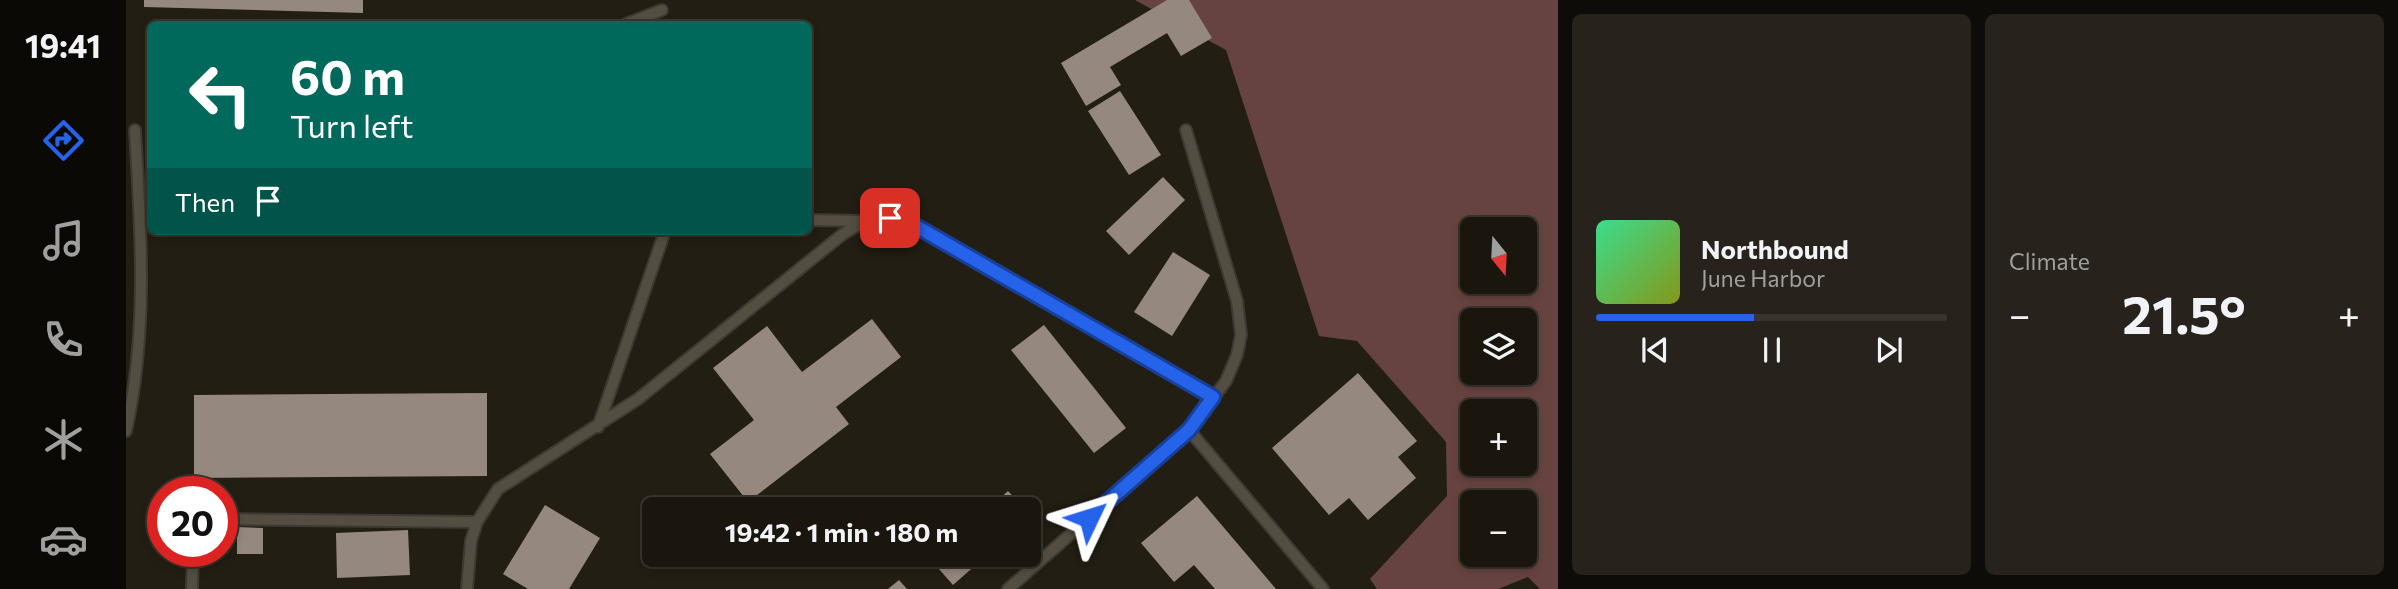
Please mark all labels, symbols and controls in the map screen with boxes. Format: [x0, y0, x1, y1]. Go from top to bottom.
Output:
text: 19:41 [25, 25, 101, 65]
text: 60 m [290, 45, 405, 105]
icon: left [175, 49, 266, 140]
text: Turn left [290, 105, 414, 145]
icon: directions [39, 116, 88, 165]
icon: arrive [249, 182, 287, 220]
text: Then [175, 186, 235, 217]
pin [860, 188, 920, 248]
icon: arrive [871, 199, 909, 237]
icon: music [39, 216, 88, 265]
north arrow [1460, 217, 1536, 294]
map controls [1460, 217, 1537, 567]
text: Northbound [1701, 233, 1849, 264]
text: Climate [2009, 247, 2090, 275]
text: June Harbor [1701, 264, 1825, 292]
text: 21.5° [2122, 281, 2246, 345]
text: − [2009, 290, 2031, 337]
text: + [2338, 290, 2360, 337]
button: layers [1460, 308, 1537, 385]
icon: phone [39, 315, 88, 364]
icon: previous [1636, 331, 1674, 369]
icon: pause [1753, 331, 1791, 369]
icon: next [1870, 331, 1908, 369]
button: + [1460, 399, 1537, 476]
icon: climate [39, 415, 88, 464]
speed limit sign: 20 [147, 476, 238, 567]
position arrow [1052, 481, 1126, 555]
button: − [1460, 490, 1537, 567]
icon: car [39, 515, 88, 564]
text: 19:42 · 1 min · 180 m [725, 516, 958, 547]

